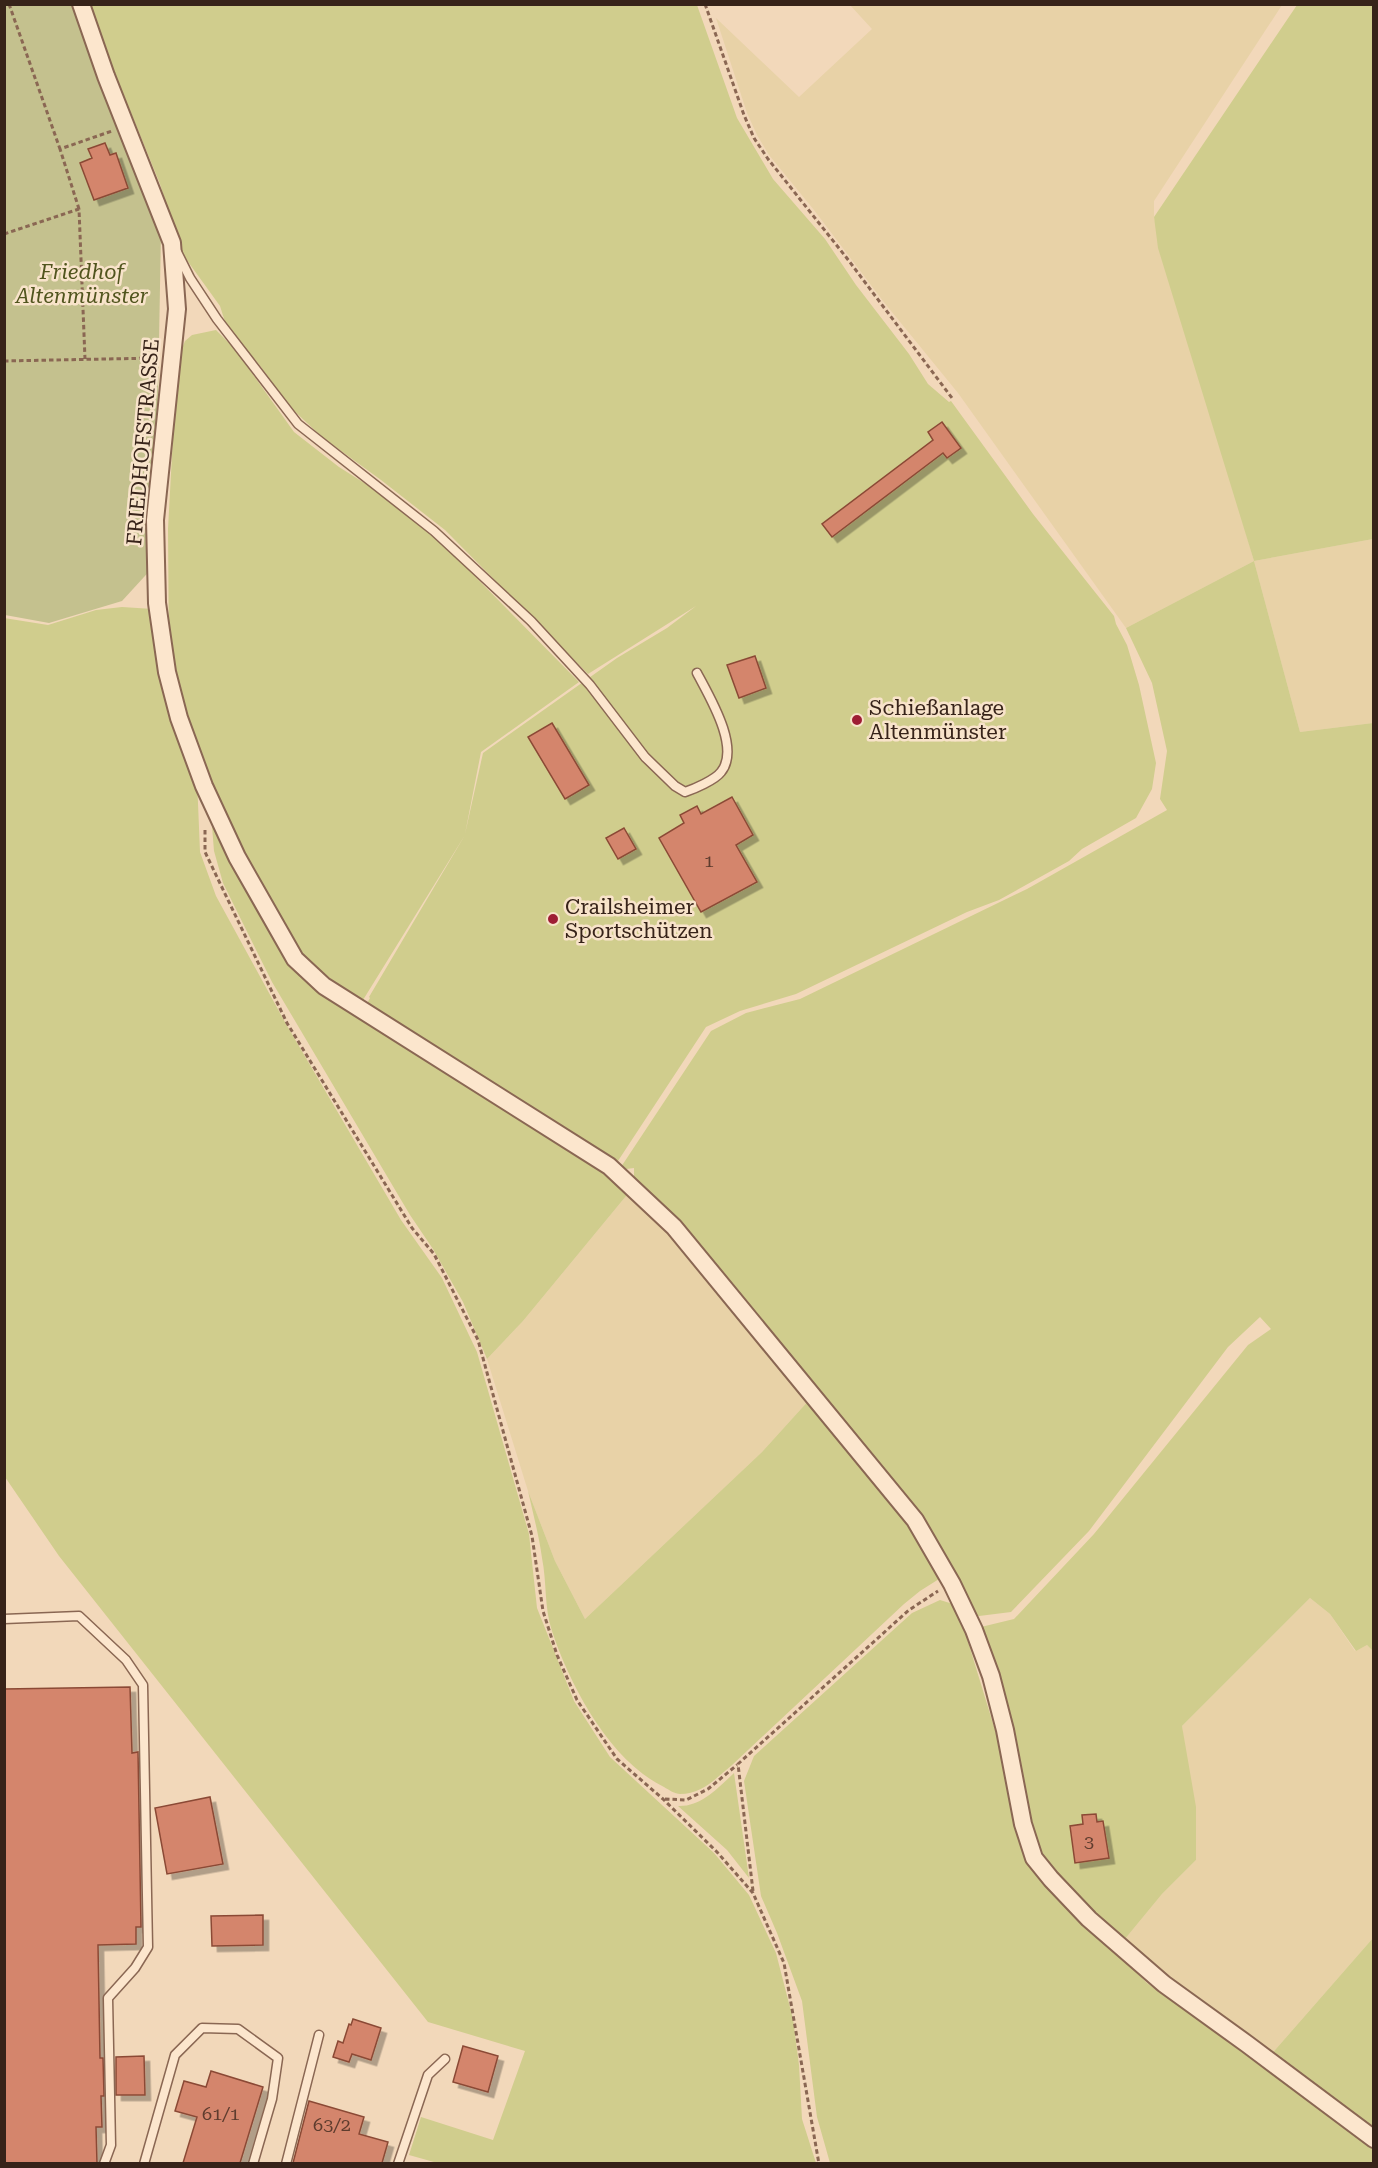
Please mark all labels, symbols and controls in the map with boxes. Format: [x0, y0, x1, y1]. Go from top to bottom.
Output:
park label: Friedhof Altenmünster [14, 260, 149, 308]
street label: FRIEDHOFSTRASSE [122, 338, 164, 546]
place label: Schießanlage Altenmünster [869, 696, 1007, 744]
marker: Schießanlage Altenmünster [850, 713, 864, 727]
house number: 1 [704, 850, 714, 871]
place label: Crailsheimer Sportschützen [565, 895, 713, 943]
marker: Crailsheimer Sportschützen [546, 912, 560, 926]
house number: 3 [1084, 1831, 1094, 1852]
house number: 61/1 [202, 2103, 240, 2124]
house number: 63/2 [313, 2114, 351, 2135]

